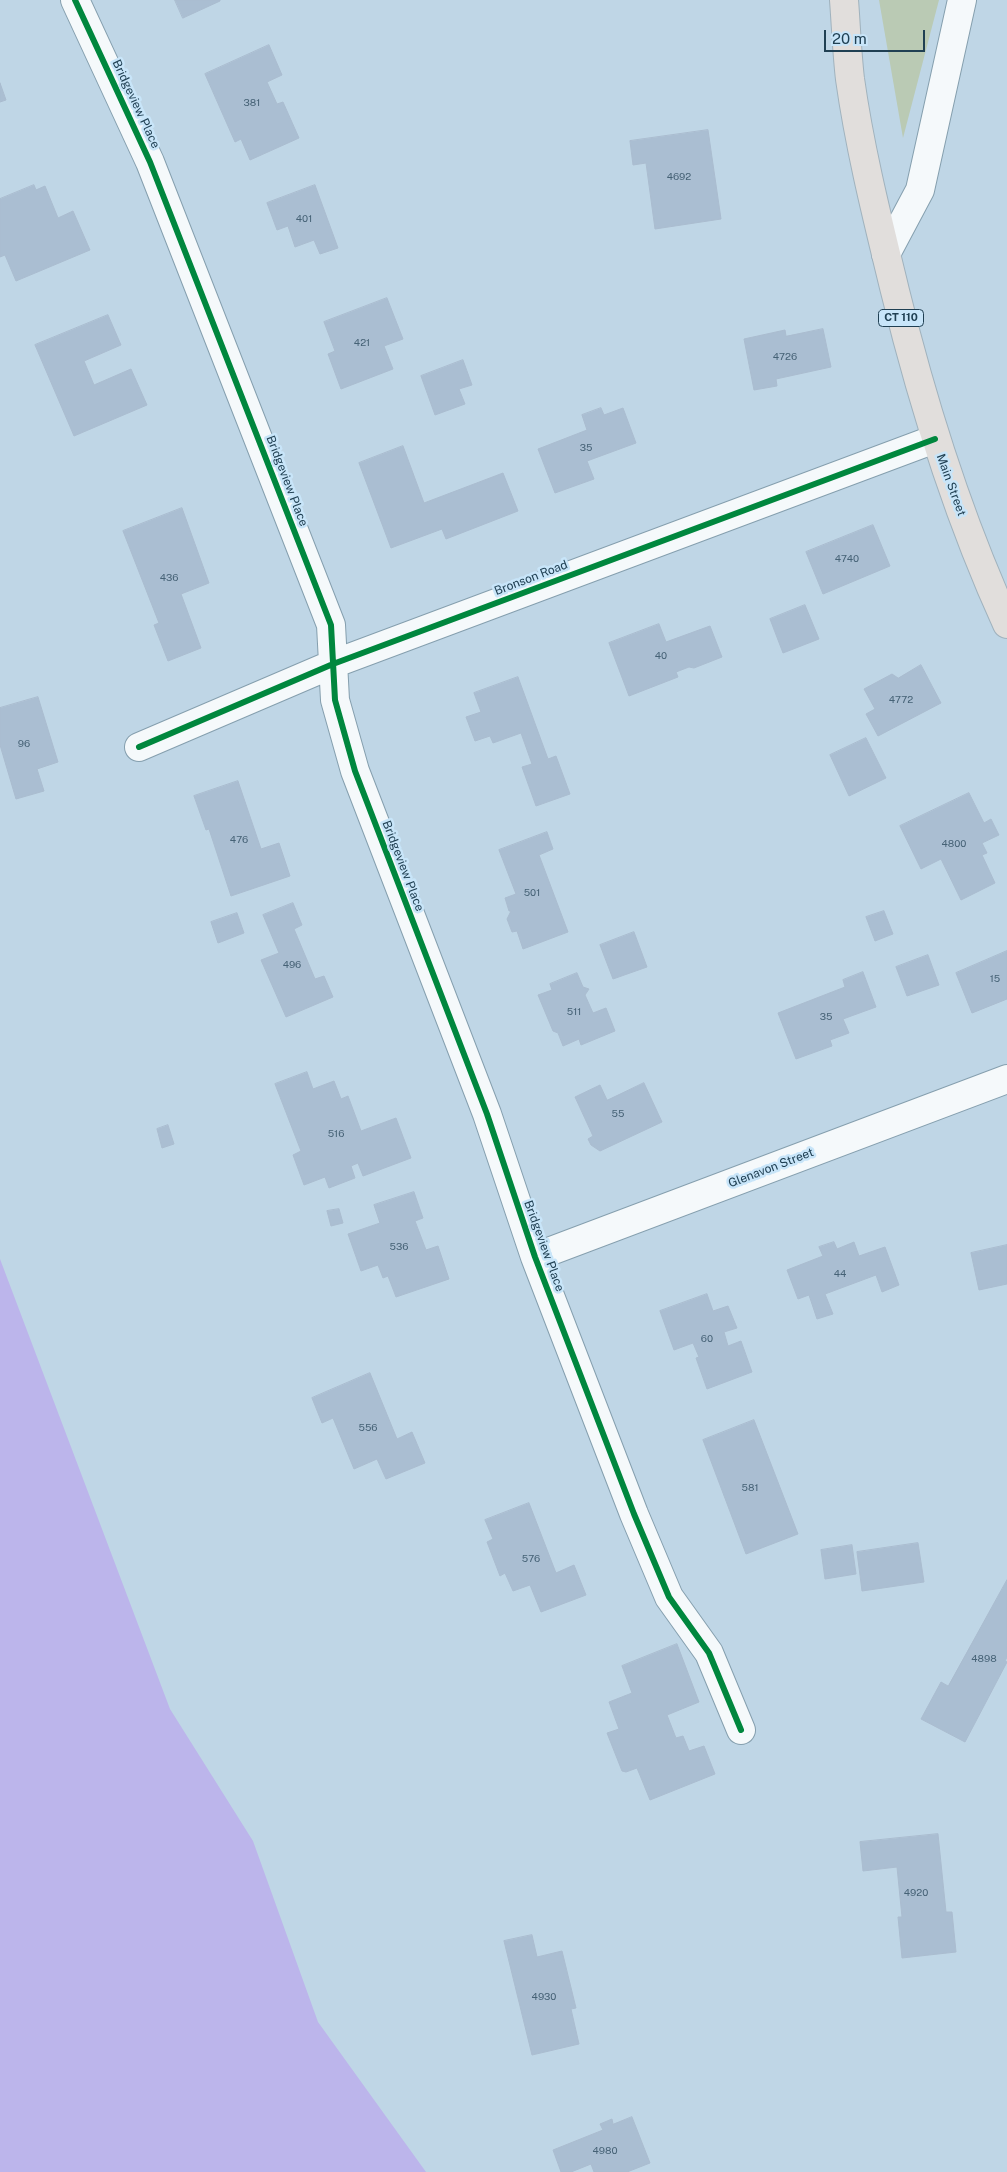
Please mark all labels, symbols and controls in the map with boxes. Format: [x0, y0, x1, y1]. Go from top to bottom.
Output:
scale bar [827, 20, 928, 52]
text: 20 m [832, 30, 867, 47]
street label: Bridgeview Place [109, 57, 163, 151]
house number: 381 [244, 97, 260, 109]
house number: 4692 [667, 171, 691, 183]
house number: 401 [296, 213, 312, 225]
road number: CT 110 [878, 310, 924, 326]
house number: 421 [354, 337, 370, 349]
house number: 4726 [773, 351, 797, 363]
street label: Bridgeview Place [263, 434, 311, 528]
house number: 35 [580, 442, 592, 454]
street label: Main Street [933, 452, 969, 518]
house number: 4740 [835, 553, 859, 565]
street label: Bronson Road [492, 557, 570, 599]
house number: 436 [160, 572, 178, 584]
house number: 40 [655, 650, 667, 662]
house number: 4772 [889, 694, 913, 706]
house number: 96 [18, 738, 30, 750]
street label: Bridgeview Place [379, 819, 427, 913]
house number: 476 [230, 834, 248, 846]
house number: 4800 [942, 838, 966, 850]
house number: 501 [524, 887, 540, 899]
house number: 496 [283, 959, 301, 971]
house number: 15 [990, 973, 1000, 985]
house number: 511 [567, 1006, 581, 1018]
house number: 35 [820, 1011, 832, 1023]
house number: 55 [612, 1108, 624, 1120]
house number: 516 [328, 1128, 344, 1140]
street label: Glenavon Street [726, 1145, 816, 1191]
street label: Bridgeview Place [521, 1198, 567, 1294]
house number: 536 [390, 1241, 408, 1253]
house number: 44 [834, 1268, 846, 1280]
house number: 60 [701, 1333, 713, 1345]
house number: 556 [358, 1422, 378, 1434]
house number: 581 [742, 1482, 758, 1494]
house number: 576 [522, 1553, 540, 1565]
house number: 4898 [971, 1653, 997, 1665]
house number: 4920 [904, 1887, 928, 1899]
house number: 4930 [532, 1991, 556, 2003]
house number: 4980 [593, 2145, 617, 2157]

